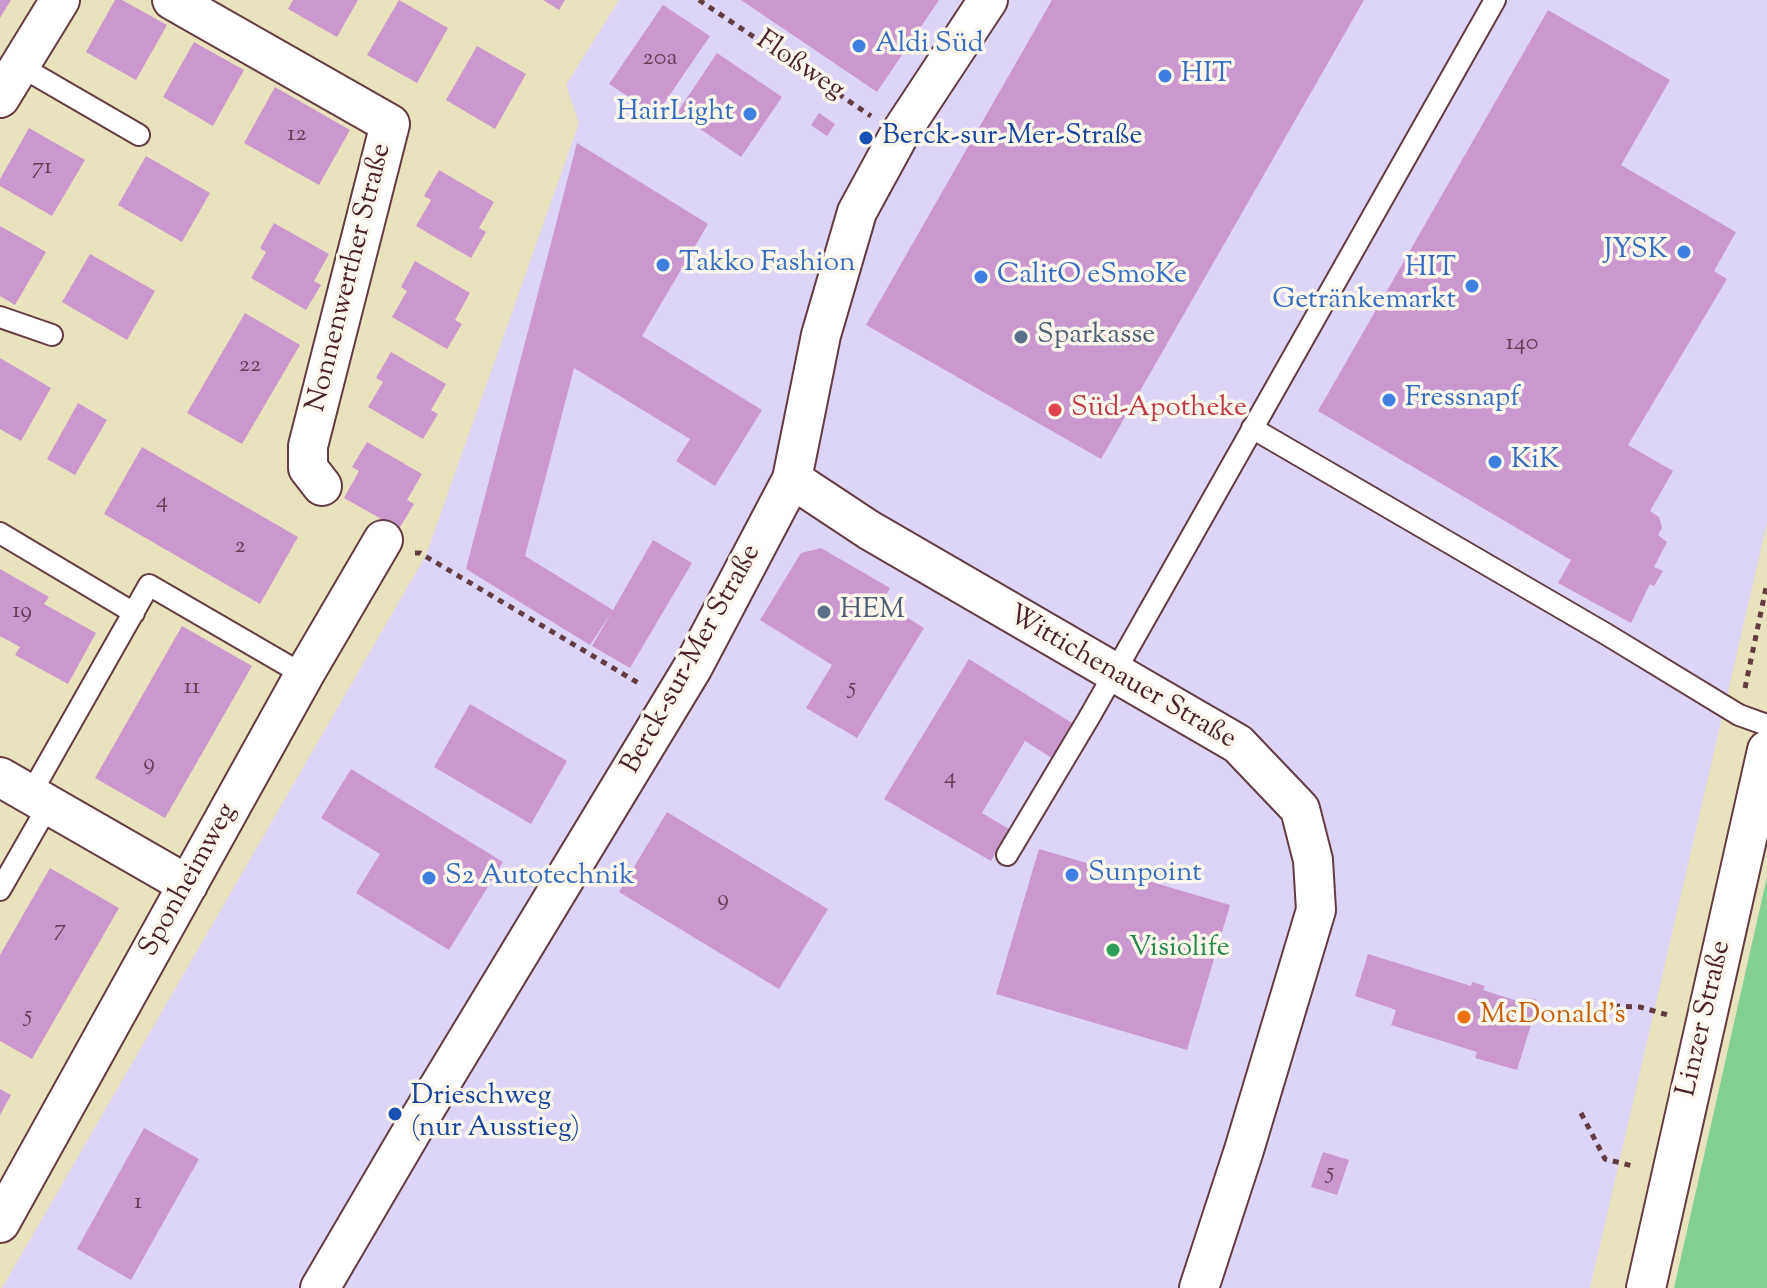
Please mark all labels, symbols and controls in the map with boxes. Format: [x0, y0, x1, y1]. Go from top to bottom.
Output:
street label: Floßweg [749, 25, 849, 109]
place label: Aldi Süd [875, 29, 984, 63]
marker: Aldi Süd [850, 37, 868, 55]
house number: 20a [643, 46, 677, 74]
place label: HIT [1181, 59, 1232, 93]
marker: HIT [1156, 67, 1174, 85]
place label: HairLight [617, 97, 734, 131]
marker: HairLight [741, 105, 759, 123]
place label: Berck-sur-Mer-Straße [882, 121, 1143, 155]
house number: 12 [287, 122, 307, 150]
marker: Berck-sur-Mer-Straße [857, 129, 875, 147]
street label: Nonnenwerther Straße [301, 140, 401, 416]
house number: 71 [32, 155, 52, 183]
place label: JYSK [1604, 235, 1668, 269]
marker: JYSK [1675, 243, 1693, 261]
place label: Takko Fashion [679, 248, 856, 282]
place label: HIT Getränkemarkt [1272, 253, 1456, 319]
marker: Takko Fashion [654, 256, 672, 274]
place label: CalitO eSmoKe [997, 260, 1187, 294]
marker: CalitO eSmoKe [972, 268, 990, 286]
marker: HIT Getränkemarkt [1463, 277, 1481, 295]
place label: Sparkasse [1037, 320, 1155, 354]
marker: Sparkasse [1012, 328, 1030, 346]
house number: 140 [1506, 331, 1538, 359]
house number: 22 [239, 353, 261, 381]
place label: Fressnapf [1405, 383, 1520, 417]
marker: Fressnapf [1380, 391, 1398, 409]
place label: Süd-Apotheke [1071, 393, 1247, 427]
marker: Süd-Apotheke [1046, 401, 1064, 419]
place label: KiK [1511, 445, 1559, 479]
marker: KiK [1486, 453, 1504, 471]
house number: 4 [156, 489, 168, 517]
house number: 2 [234, 534, 246, 562]
street label: Berck-sur-Mer Straße [616, 539, 770, 781]
place label: HEM [840, 595, 905, 629]
house number: 19 [12, 599, 32, 627]
street label: Wittichenauer Straße [1001, 600, 1241, 758]
marker: HEM [815, 603, 833, 621]
house number: 11 [184, 675, 200, 703]
house number: 5 [848, 675, 856, 703]
house number: 9 [143, 751, 155, 779]
house number: 4 [944, 765, 956, 793]
street label: Sponheimweg [134, 798, 246, 964]
place label: Sunpoint [1088, 858, 1202, 892]
place label: S2 Autotechnik [445, 861, 634, 895]
marker: Sunpoint [1063, 866, 1081, 884]
marker: S2 Autotechnik [420, 869, 438, 887]
house number: 9 [717, 887, 729, 915]
house number: 7 [54, 917, 66, 945]
place label: Visiolife [1129, 933, 1230, 967]
street label: Linzer Straße [1672, 938, 1740, 1100]
marker: Visiolife [1104, 941, 1122, 959]
place label: McDonald's [1480, 1000, 1626, 1034]
house number: 5 [24, 1003, 32, 1031]
marker: McDonald's [1455, 1008, 1473, 1026]
place label: Drieschweg (nur Ausstieg) [411, 1081, 580, 1147]
marker: Drieschweg (nur Ausstieg) [386, 1105, 404, 1123]
house number: 5 [1326, 1160, 1334, 1188]
house number: 1 [134, 1190, 142, 1218]

